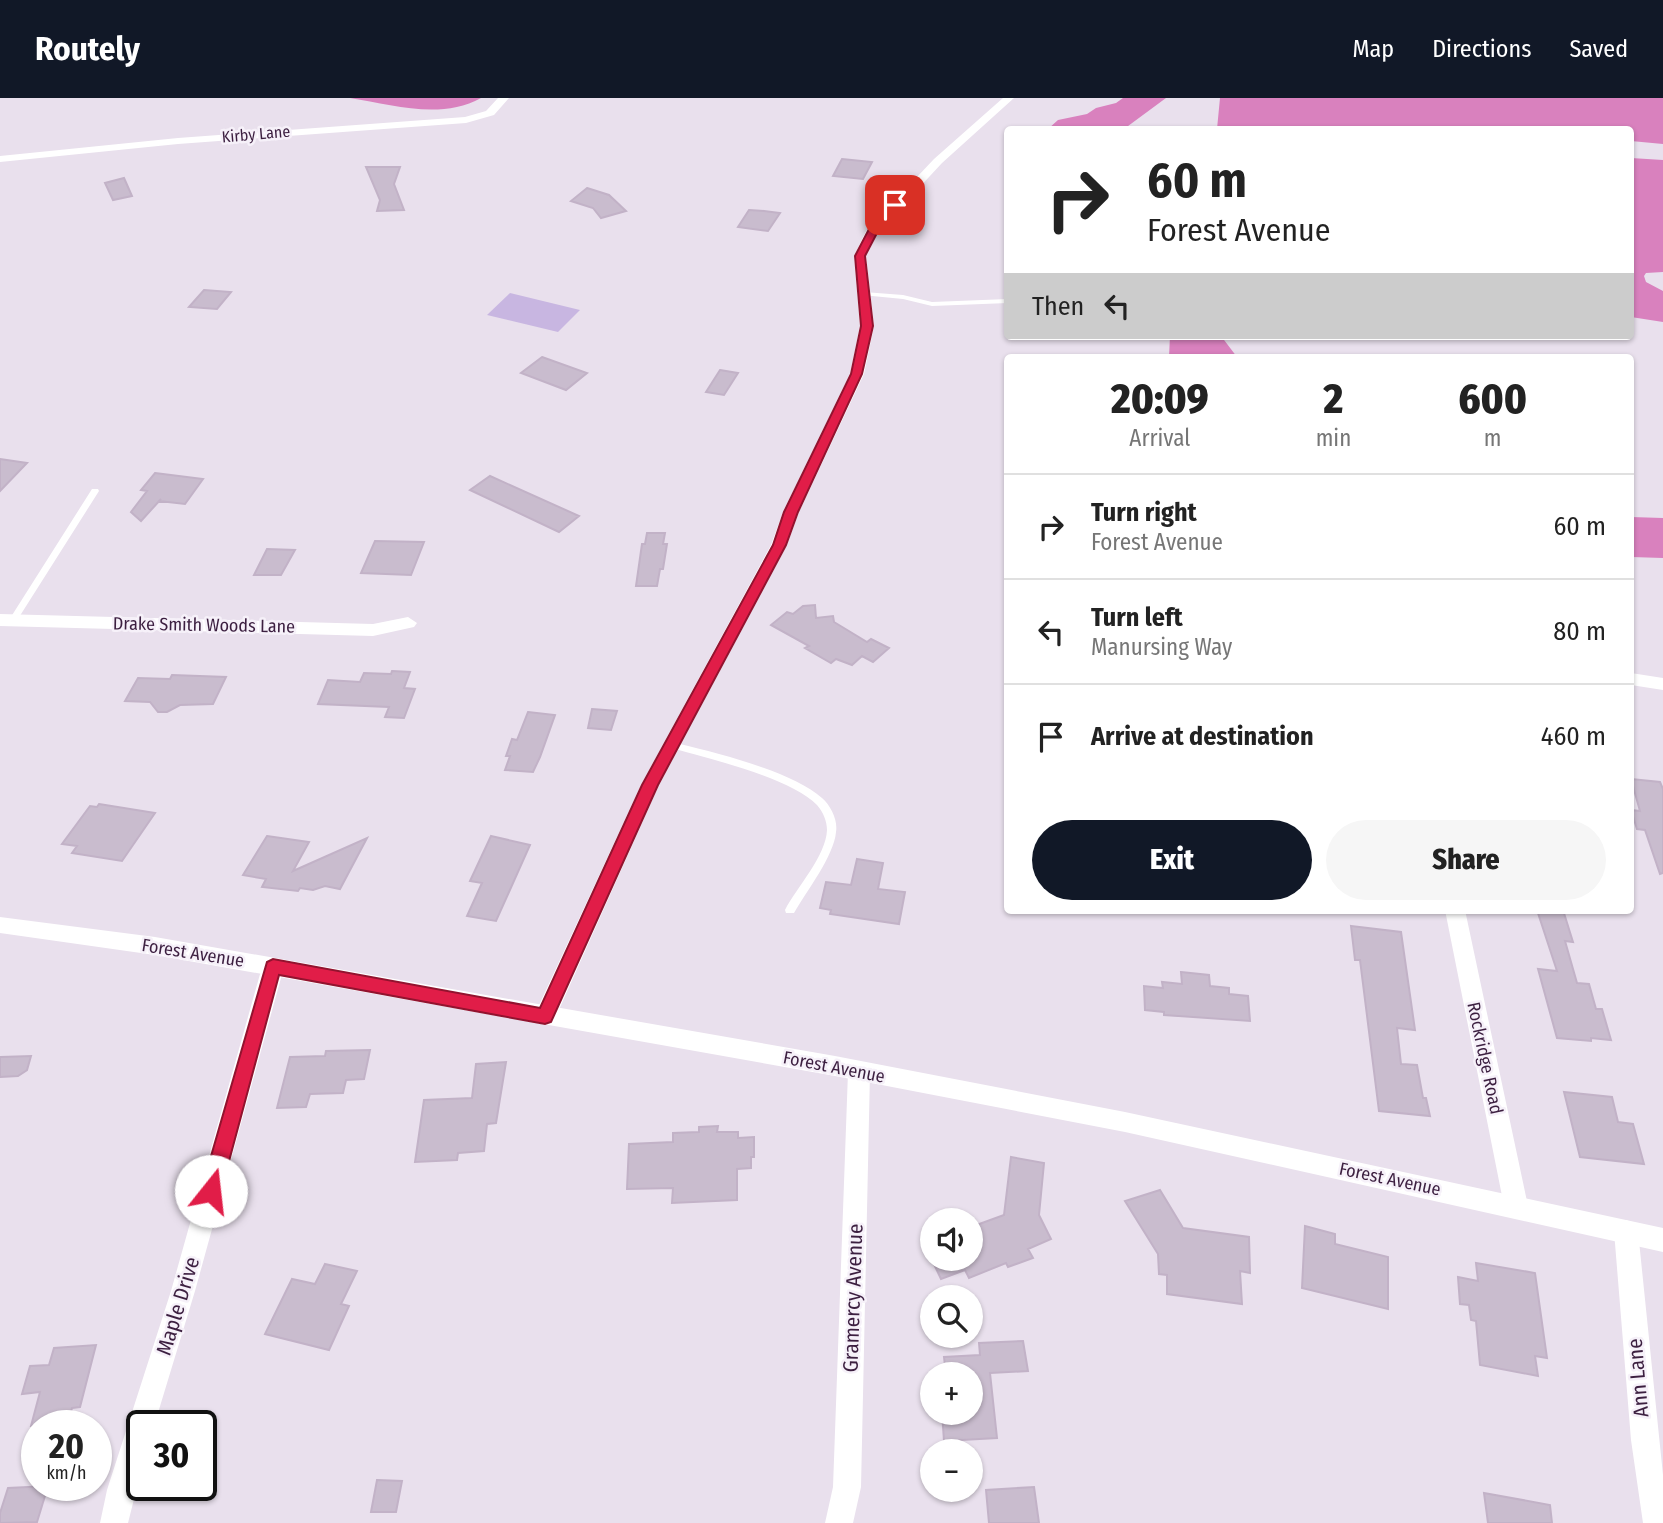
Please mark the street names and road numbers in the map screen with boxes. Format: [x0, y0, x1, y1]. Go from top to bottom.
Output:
street label: Kirby Lane [221, 122, 291, 146]
street label: Drake Smith Woods Lane [113, 612, 295, 638]
street label: Forest Avenue [140, 934, 246, 972]
street label: Rockridge Road [1462, 1000, 1508, 1116]
street label: Forest Avenue [781, 1046, 887, 1088]
street label: Forest Avenue [1337, 1158, 1443, 1201]
street label: Gramercy Avenue [837, 1223, 869, 1373]
street label: Maple Drive [151, 1254, 205, 1358]
street label: Ann Lane [1622, 1338, 1654, 1418]

